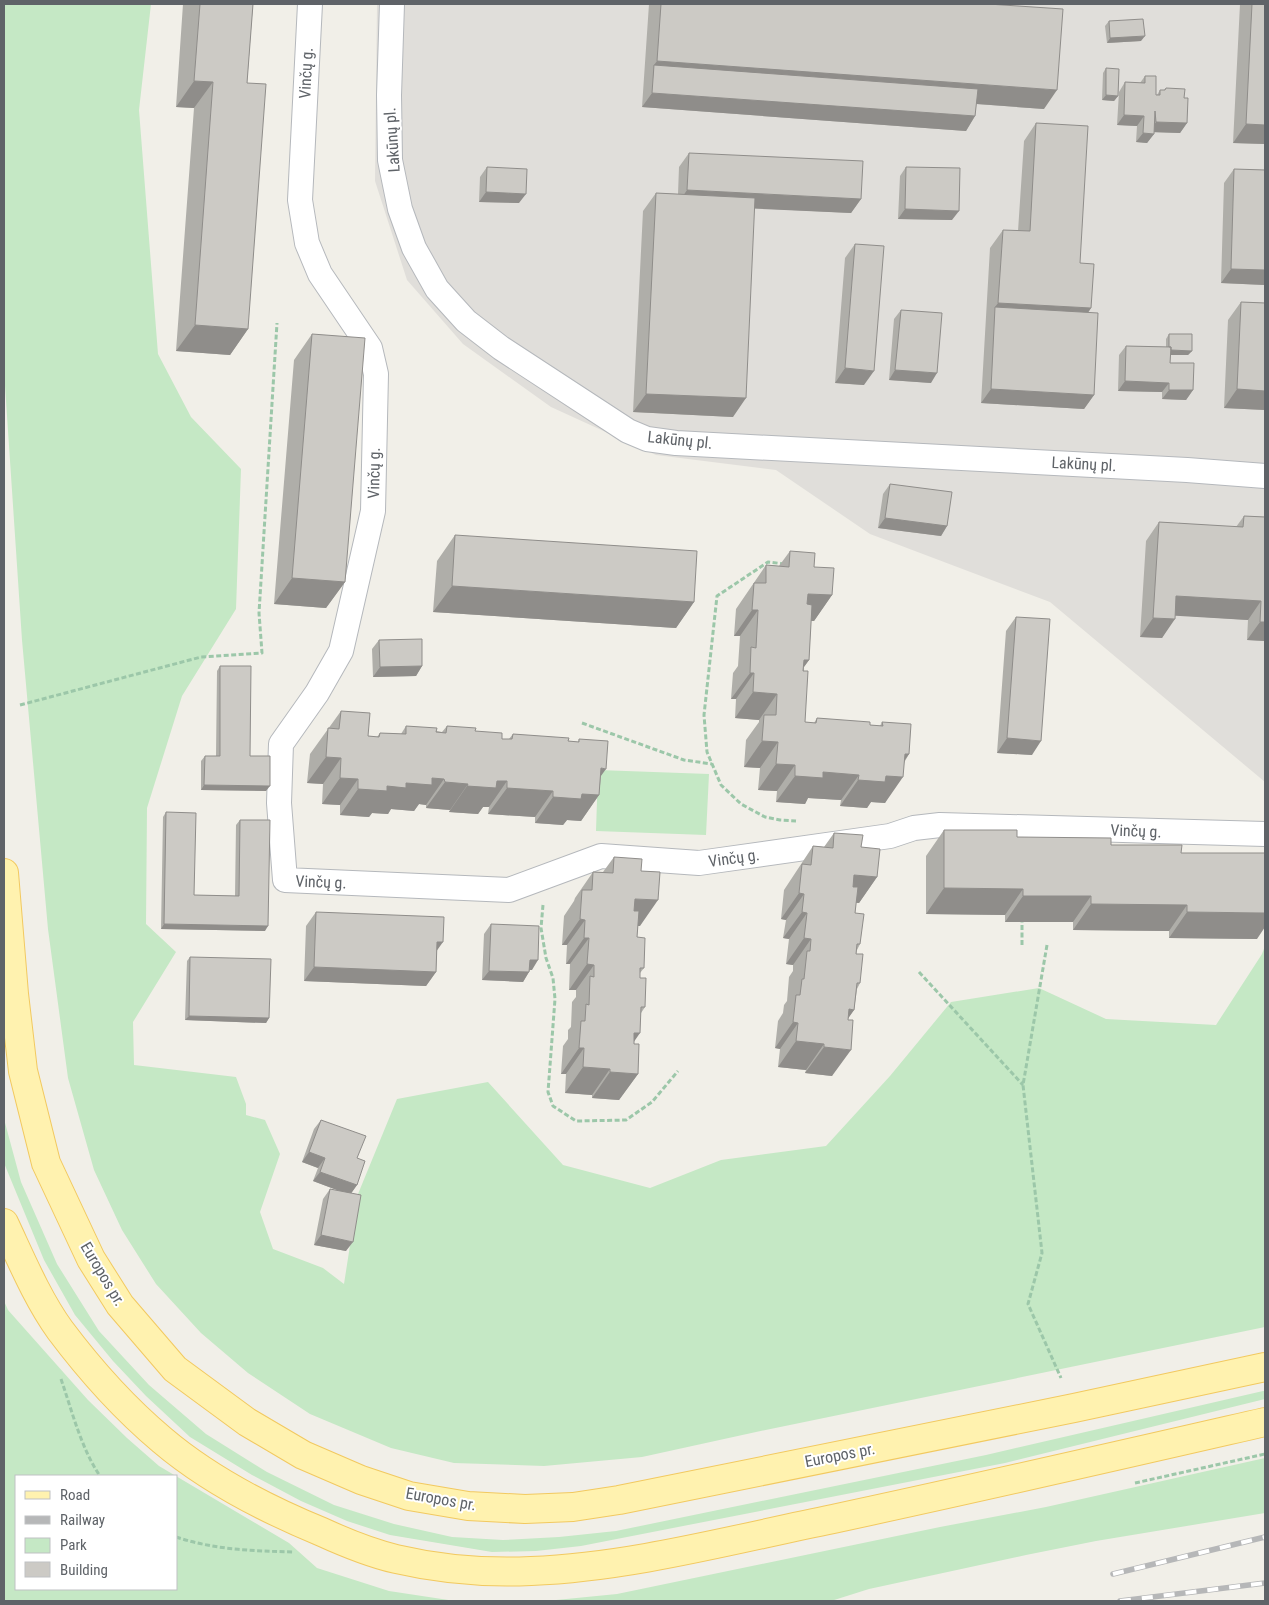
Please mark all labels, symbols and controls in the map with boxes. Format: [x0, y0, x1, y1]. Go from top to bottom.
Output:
street label: Vinčų g. [295, 47, 317, 99]
street label: Lakūnų pl. [380, 107, 404, 173]
street label: Lakūnų pl. [647, 427, 713, 453]
street label: Vinčų g. [364, 447, 384, 499]
street label: Lakūnų pl. [1051, 453, 1117, 475]
street label: Vinčų g. [1110, 821, 1162, 841]
street label: Vinčų g. [707, 845, 761, 871]
street label: Vinčų g. [295, 872, 347, 892]
street label: Europos pr. [77, 1239, 129, 1309]
street label: Europos pr. [803, 1439, 877, 1471]
legend [15, 1475, 178, 1590]
street label: Europos pr. [404, 1483, 478, 1515]
text: Road [60, 1486, 90, 1504]
text: Railway [60, 1511, 105, 1529]
text: Park [60, 1536, 87, 1554]
text: Building [60, 1561, 108, 1579]

